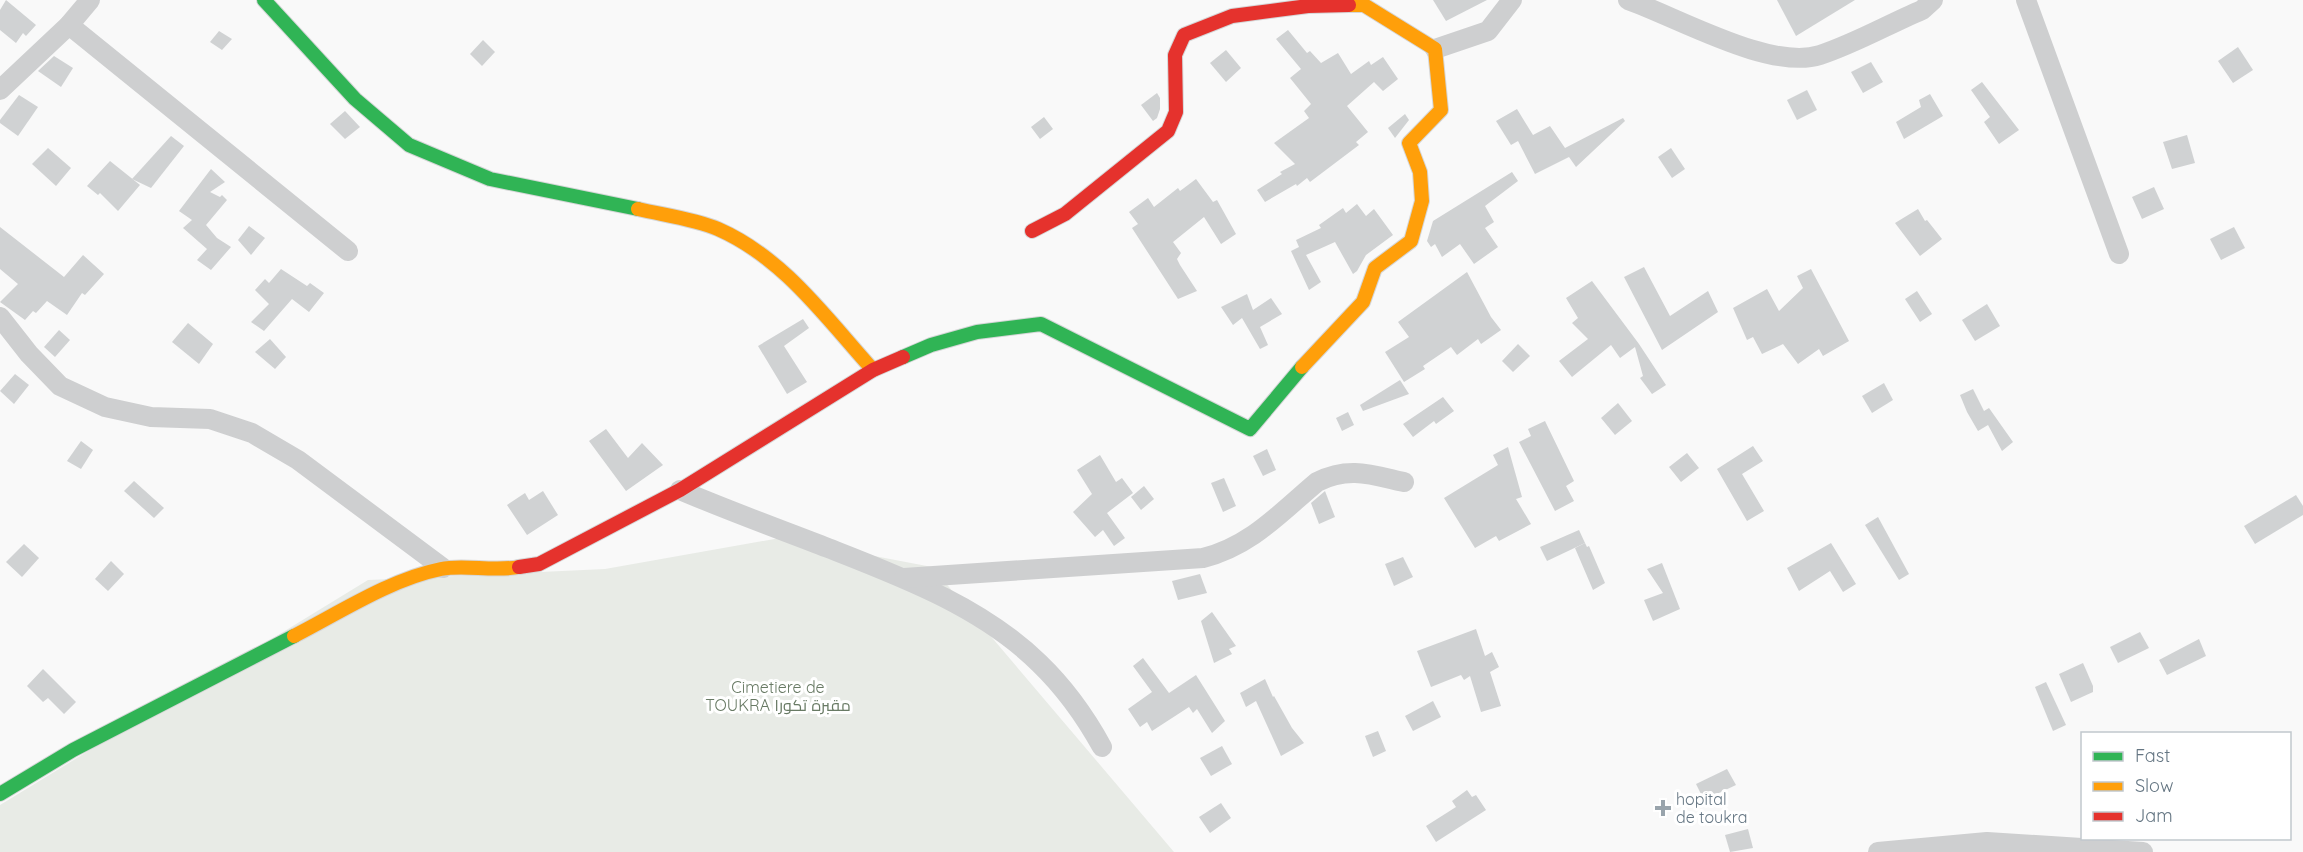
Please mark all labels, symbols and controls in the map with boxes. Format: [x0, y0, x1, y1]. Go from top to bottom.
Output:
park label: Cimetiere de TOUKRA مقبرة تكورا [705, 677, 851, 715]
legend [2081, 732, 2291, 840]
text: Fast [2135, 744, 2170, 767]
text: Slow [2135, 774, 2173, 797]
place label: hopital de toukra [1676, 789, 1747, 827]
marker: hopital de toukra [1654, 799, 1672, 817]
text: Jam [2135, 804, 2173, 827]

